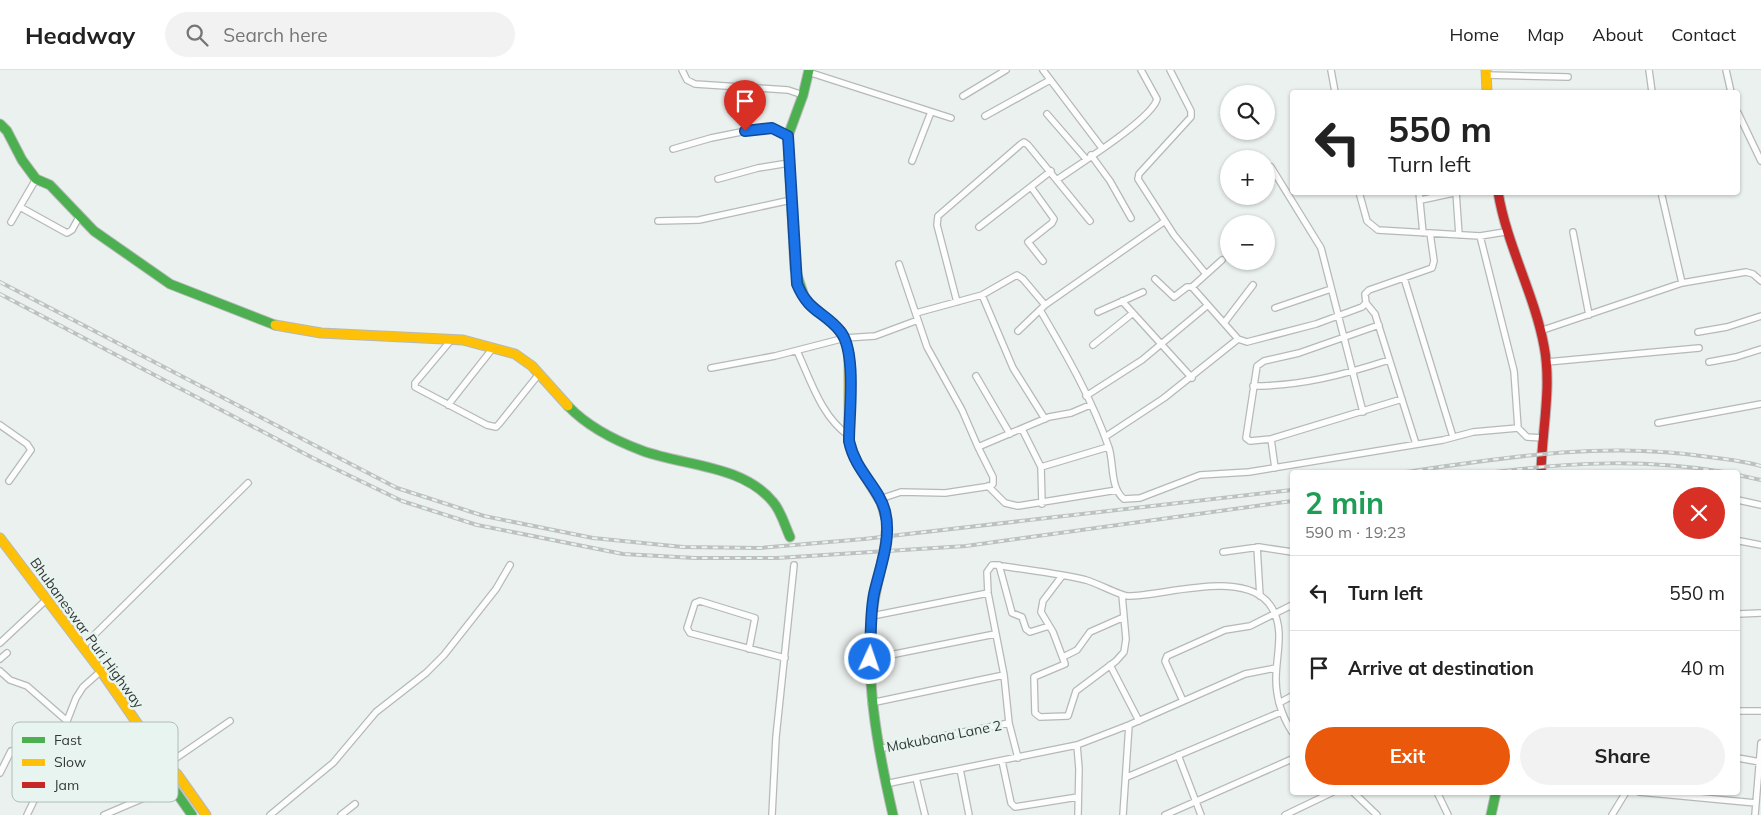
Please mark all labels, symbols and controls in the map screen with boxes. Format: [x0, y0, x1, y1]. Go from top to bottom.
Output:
search box [165, 12, 515, 57]
text: Headway [25, 20, 135, 50]
icon: search [183, 21, 211, 49]
text: Search here [223, 23, 328, 47]
text: Home [1449, 23, 1499, 46]
text: Map [1527, 23, 1564, 46]
text: About [1592, 23, 1643, 46]
text: Contact [1671, 23, 1736, 46]
pin [724, 80, 766, 131]
map controls [1220, 85, 1275, 270]
button: search [1220, 85, 1275, 140]
icon: arrive [731, 87, 759, 115]
text: 550 m [1388, 107, 1492, 151]
icon: left [1305, 110, 1370, 175]
button: + [1220, 150, 1275, 205]
text: Turn left [1388, 150, 1471, 178]
button: − [1220, 215, 1275, 270]
text: 2 min [1305, 484, 1384, 522]
button: close [1673, 487, 1725, 539]
text: 590 m · 19:23 [1305, 522, 1406, 542]
street label: Bhubaneswar Puri Highway [26, 554, 148, 712]
icon: left [1305, 579, 1333, 607]
text: Turn left [1348, 581, 1423, 605]
text: 550 m [1669, 581, 1725, 605]
position arrow [843, 632, 895, 684]
icon: arrive [1305, 654, 1333, 682]
text: Arrive at destination [1348, 656, 1534, 680]
text: 40 m [1681, 656, 1725, 680]
street label: Makubana Lane 2 [885, 716, 1003, 756]
legend [12, 722, 178, 802]
button: Exit [1305, 727, 1510, 785]
button: Share [1520, 727, 1725, 785]
text: Fast [54, 731, 82, 749]
text: Slow [54, 753, 86, 771]
text: Jam [54, 776, 79, 794]

